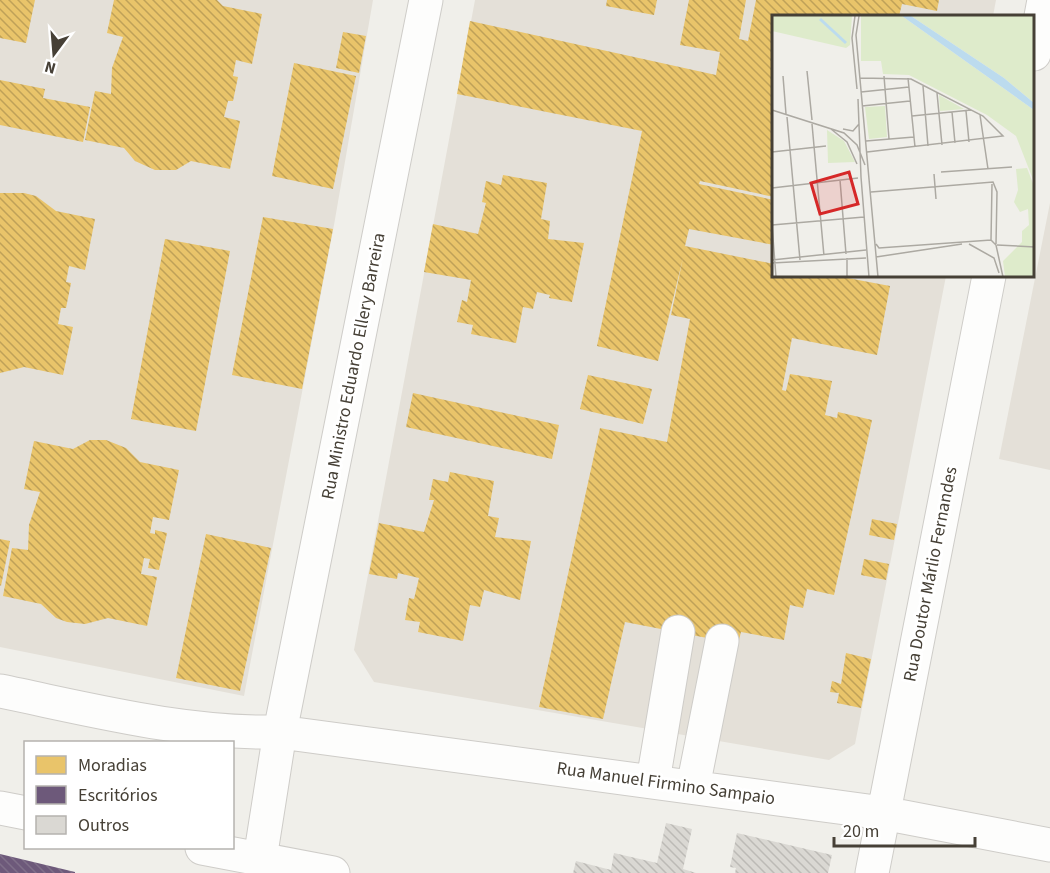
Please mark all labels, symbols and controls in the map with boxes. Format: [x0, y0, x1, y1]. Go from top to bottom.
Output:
inset map [772, 15, 1035, 278]
north arrow [24, 24, 84, 84]
text: N [42, 55, 58, 79]
street label: Rua Ministro Eduardo Ellery Barreira [315, 231, 392, 502]
street label: Rua Doutor Márlio Fernandes [897, 464, 964, 684]
legend [24, 741, 234, 849]
text: Moradias [78, 753, 147, 778]
street label: Rua Manuel Firmino Sampaio [555, 756, 777, 811]
text: Escritórios [78, 783, 157, 808]
scale bar [834, 810, 975, 848]
text: Outros [78, 813, 129, 838]
text: 20 m [843, 819, 879, 844]

